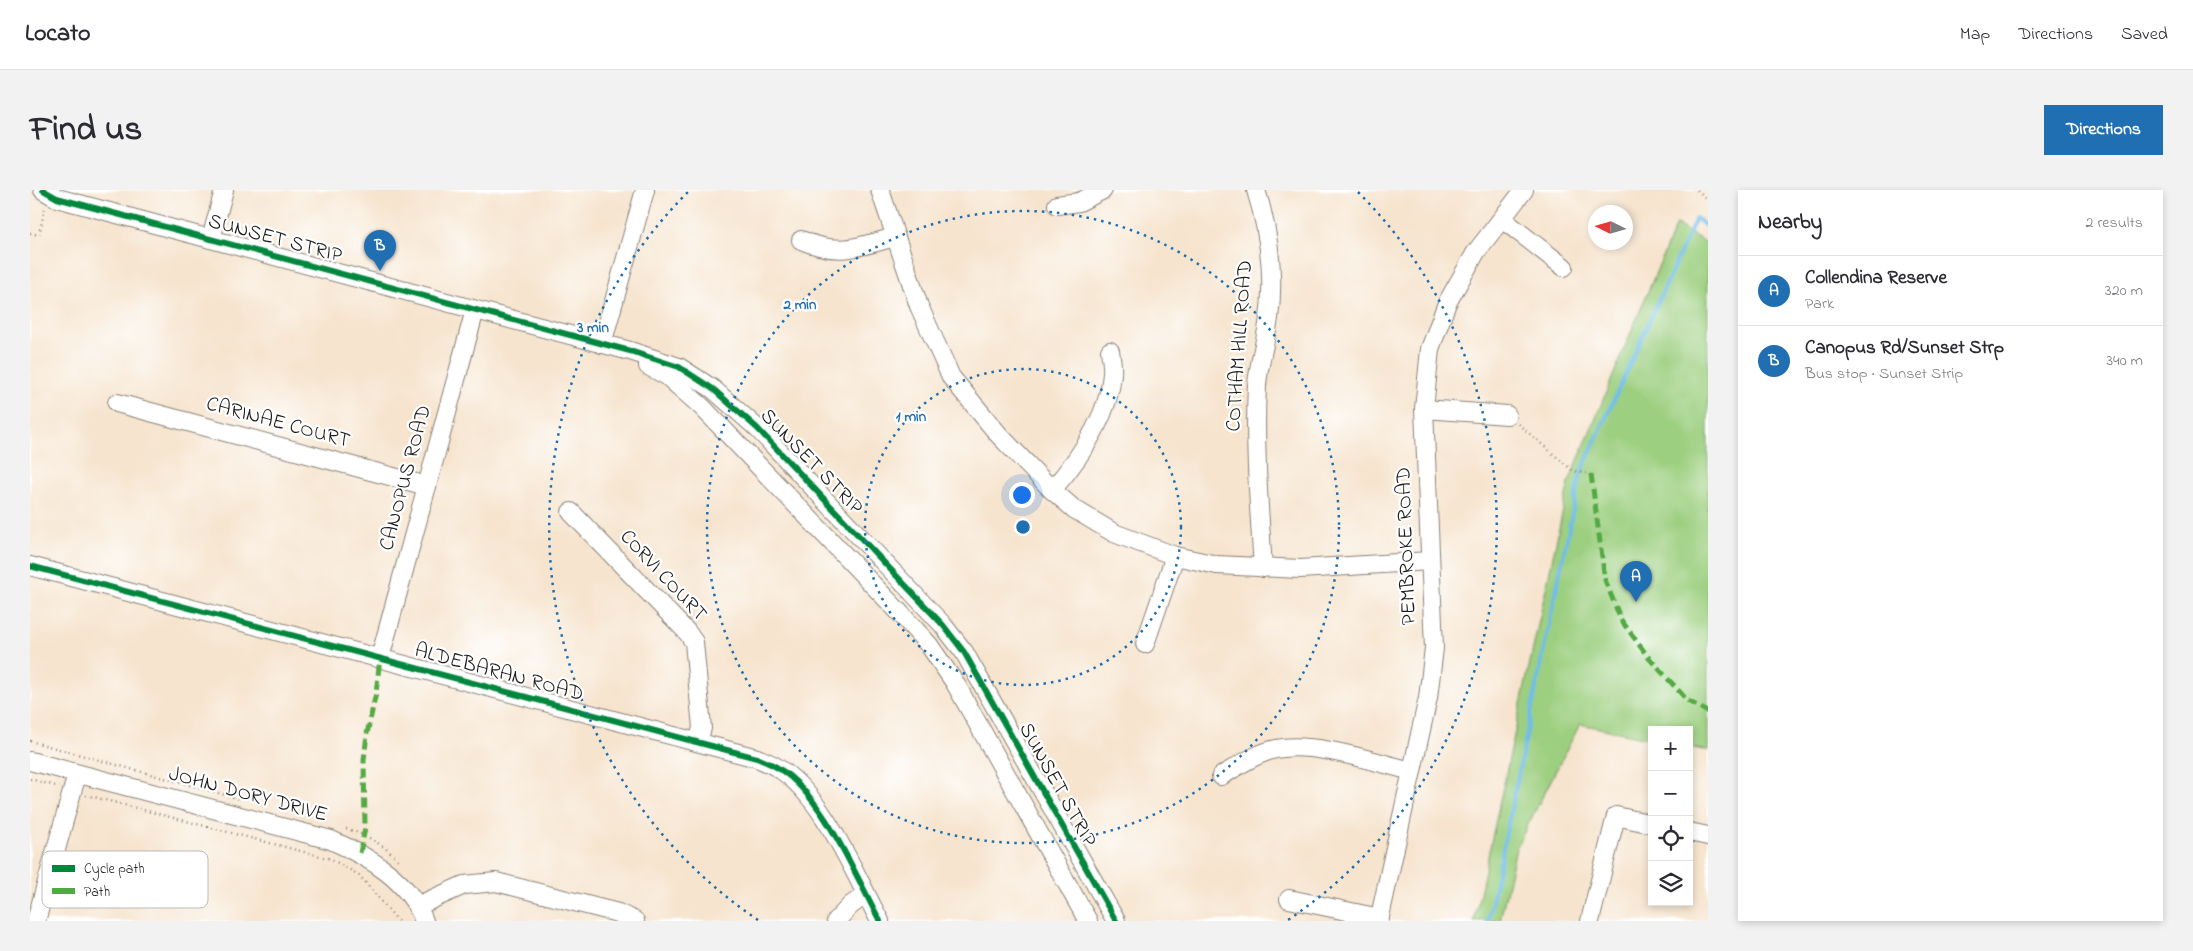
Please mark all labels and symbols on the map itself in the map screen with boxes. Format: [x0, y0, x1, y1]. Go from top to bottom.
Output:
north arrow [1588, 205, 1633, 250]
street label: SUNSET STRIP [205, 207, 345, 271]
pin: B [364, 230, 396, 271]
street label: COTHAM HILL ROAD [1219, 259, 1261, 433]
text: 2 min [783, 294, 817, 316]
text: 3 min [576, 317, 609, 339]
street label: CARINAE COURT [203, 389, 353, 457]
street label: CANOPUS ROAD [372, 402, 440, 554]
street label: SUNSET STRIP [752, 402, 870, 522]
text: 1 min [896, 406, 927, 428]
street label: PEMBROKE ROAD [1389, 466, 1425, 626]
your location [1009, 482, 1035, 508]
centre of rings [1014, 518, 1032, 536]
street label: CORVI COURT [612, 523, 714, 629]
pin: A [1620, 561, 1652, 602]
street label: ALDEBARAN ROAD [411, 636, 587, 710]
street label: SUNSET STRIP [1011, 718, 1103, 852]
street label: JOHN DORY DRIVE [165, 759, 331, 831]
legend [42, 851, 208, 908]
text: Cycle path [84, 859, 145, 881]
text: Path [84, 882, 110, 903]

